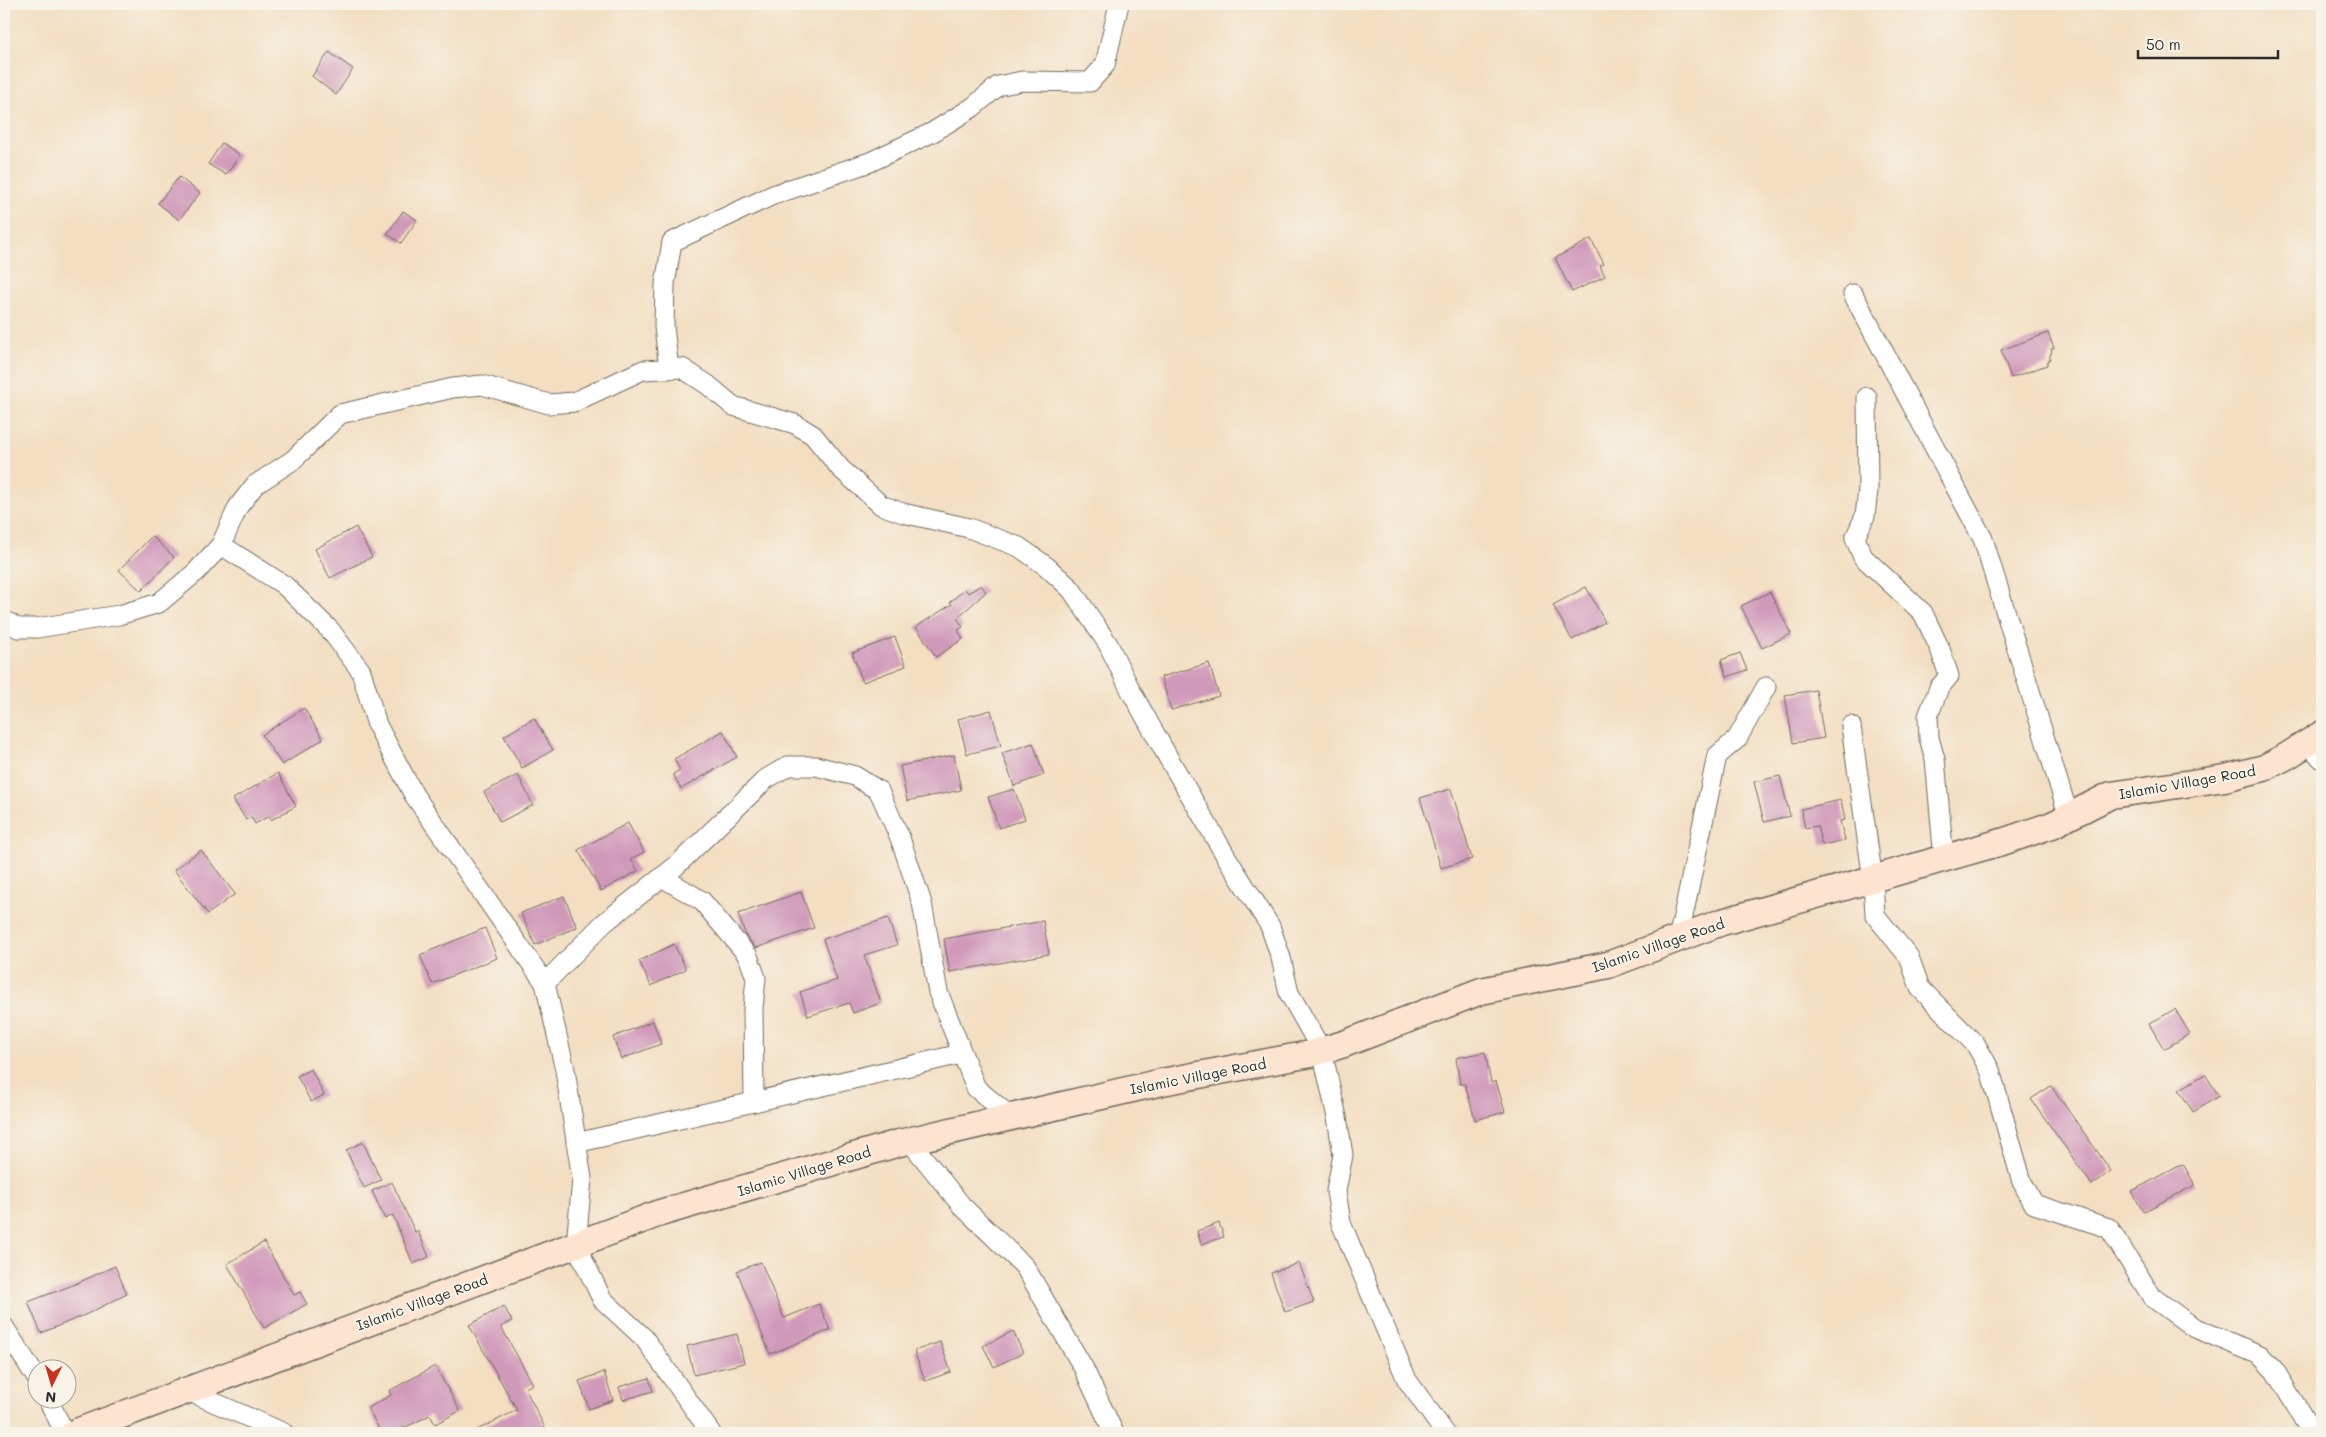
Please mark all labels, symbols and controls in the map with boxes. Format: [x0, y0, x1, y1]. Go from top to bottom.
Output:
scale bar [2138, 28, 2278, 60]
text: 50 m [2146, 34, 2181, 54]
street label: Islamic Village Road [2117, 761, 2257, 803]
street label: Islamic Village Road [1589, 913, 1727, 977]
street label: Islamic Village Road [1128, 1053, 1268, 1099]
street label: Islamic Village Road [735, 1142, 873, 1200]
street label: Islamic Village Road [354, 1269, 490, 1335]
north arrow [28, 1360, 78, 1410]
text: N [45, 1388, 57, 1407]

